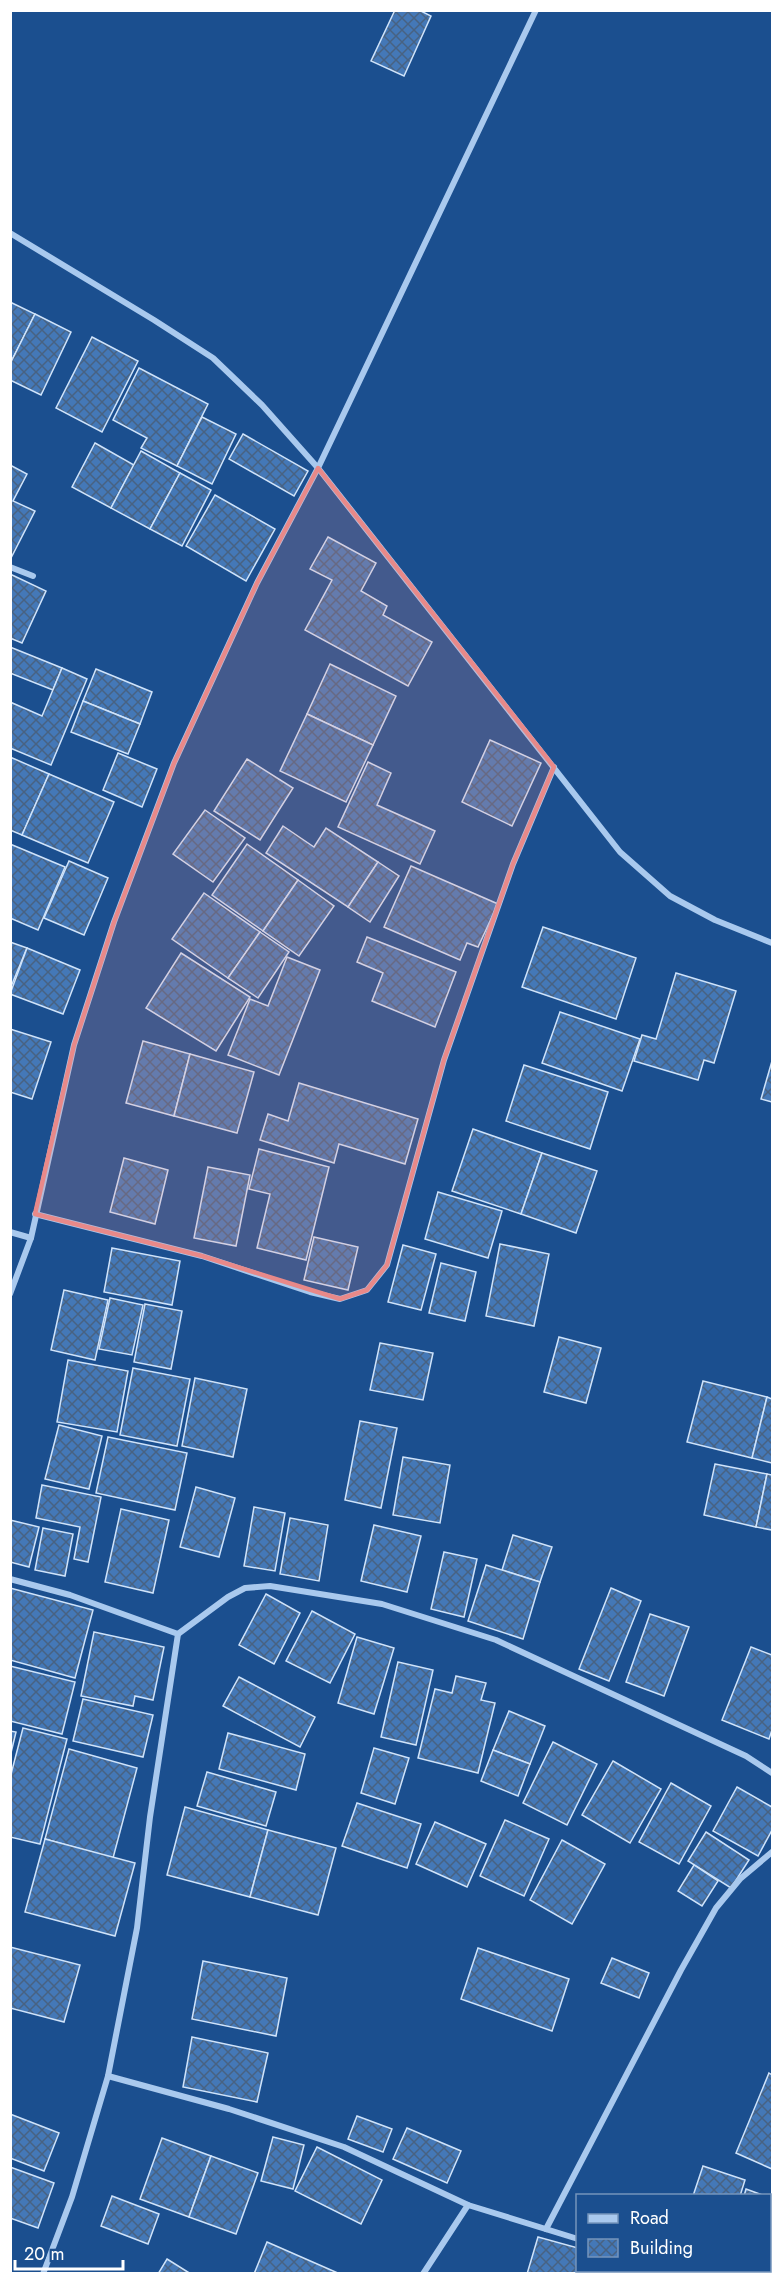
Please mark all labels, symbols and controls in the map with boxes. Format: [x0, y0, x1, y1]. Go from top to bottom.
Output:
legend [576, 2194, 771, 2272]
text: Road [630, 2205, 669, 2231]
scale bar [15, 2233, 123, 2271]
text: Building [630, 2235, 693, 2261]
text: 20 m [24, 2241, 64, 2267]

